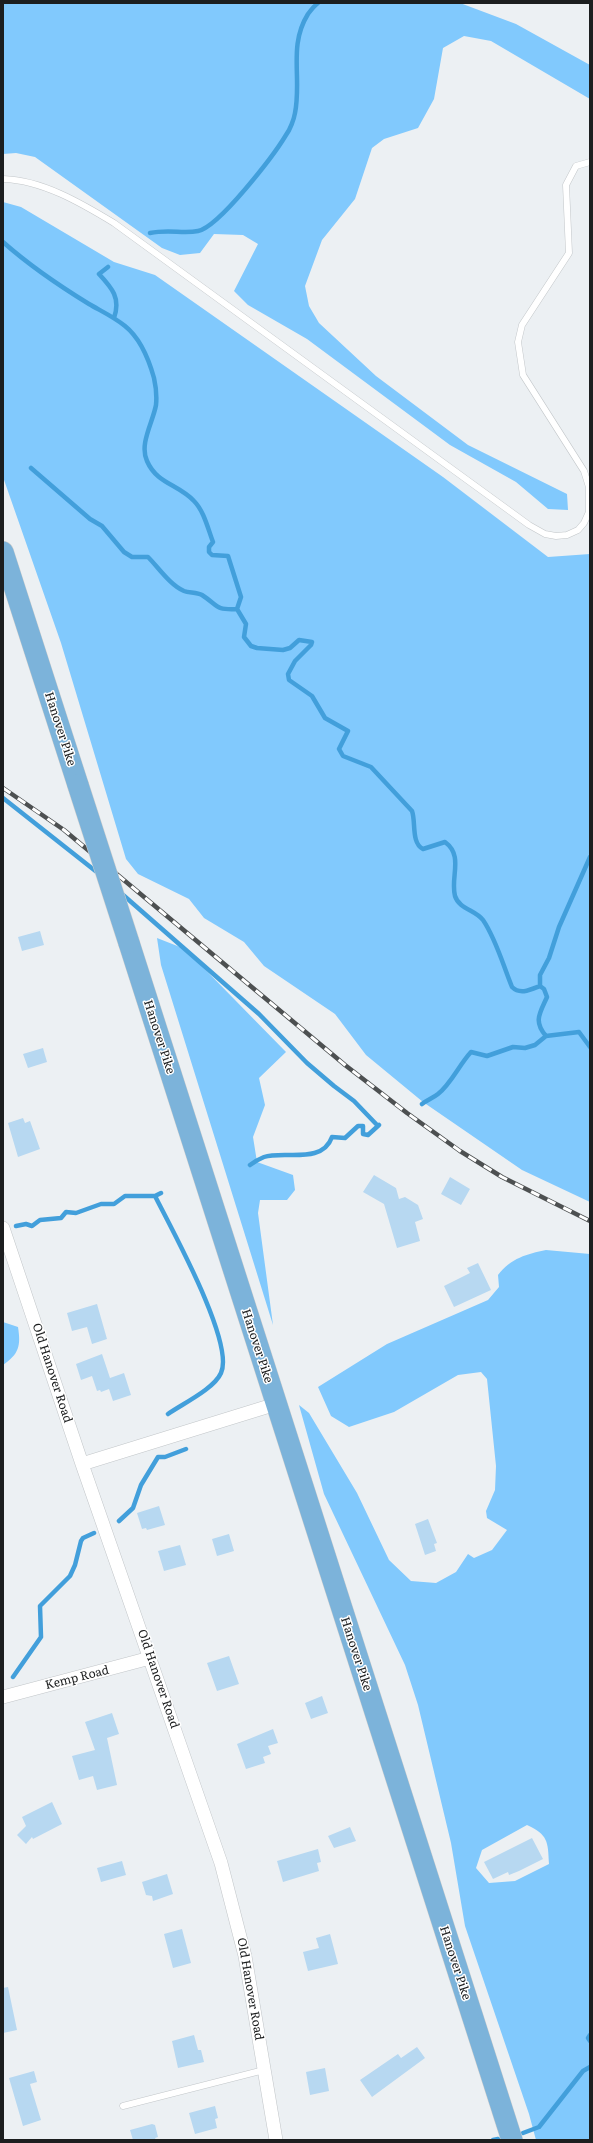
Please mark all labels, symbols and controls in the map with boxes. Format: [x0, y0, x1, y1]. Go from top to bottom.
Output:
street label: Hanover Pike [41, 690, 79, 768]
street label: Hanover Pike [140, 998, 178, 1076]
street label: Hanover Pike [238, 1307, 276, 1385]
street label: Old Hanover Road [29, 1321, 75, 1425]
street label: Hanover Pike [337, 1615, 375, 1693]
street label: Old Hanover Road [134, 1628, 182, 1730]
street label: Kemp Road [44, 1663, 110, 1693]
street label: Hanover Pike [436, 1924, 474, 2002]
street label: Old Hanover Road [234, 1937, 266, 2041]

